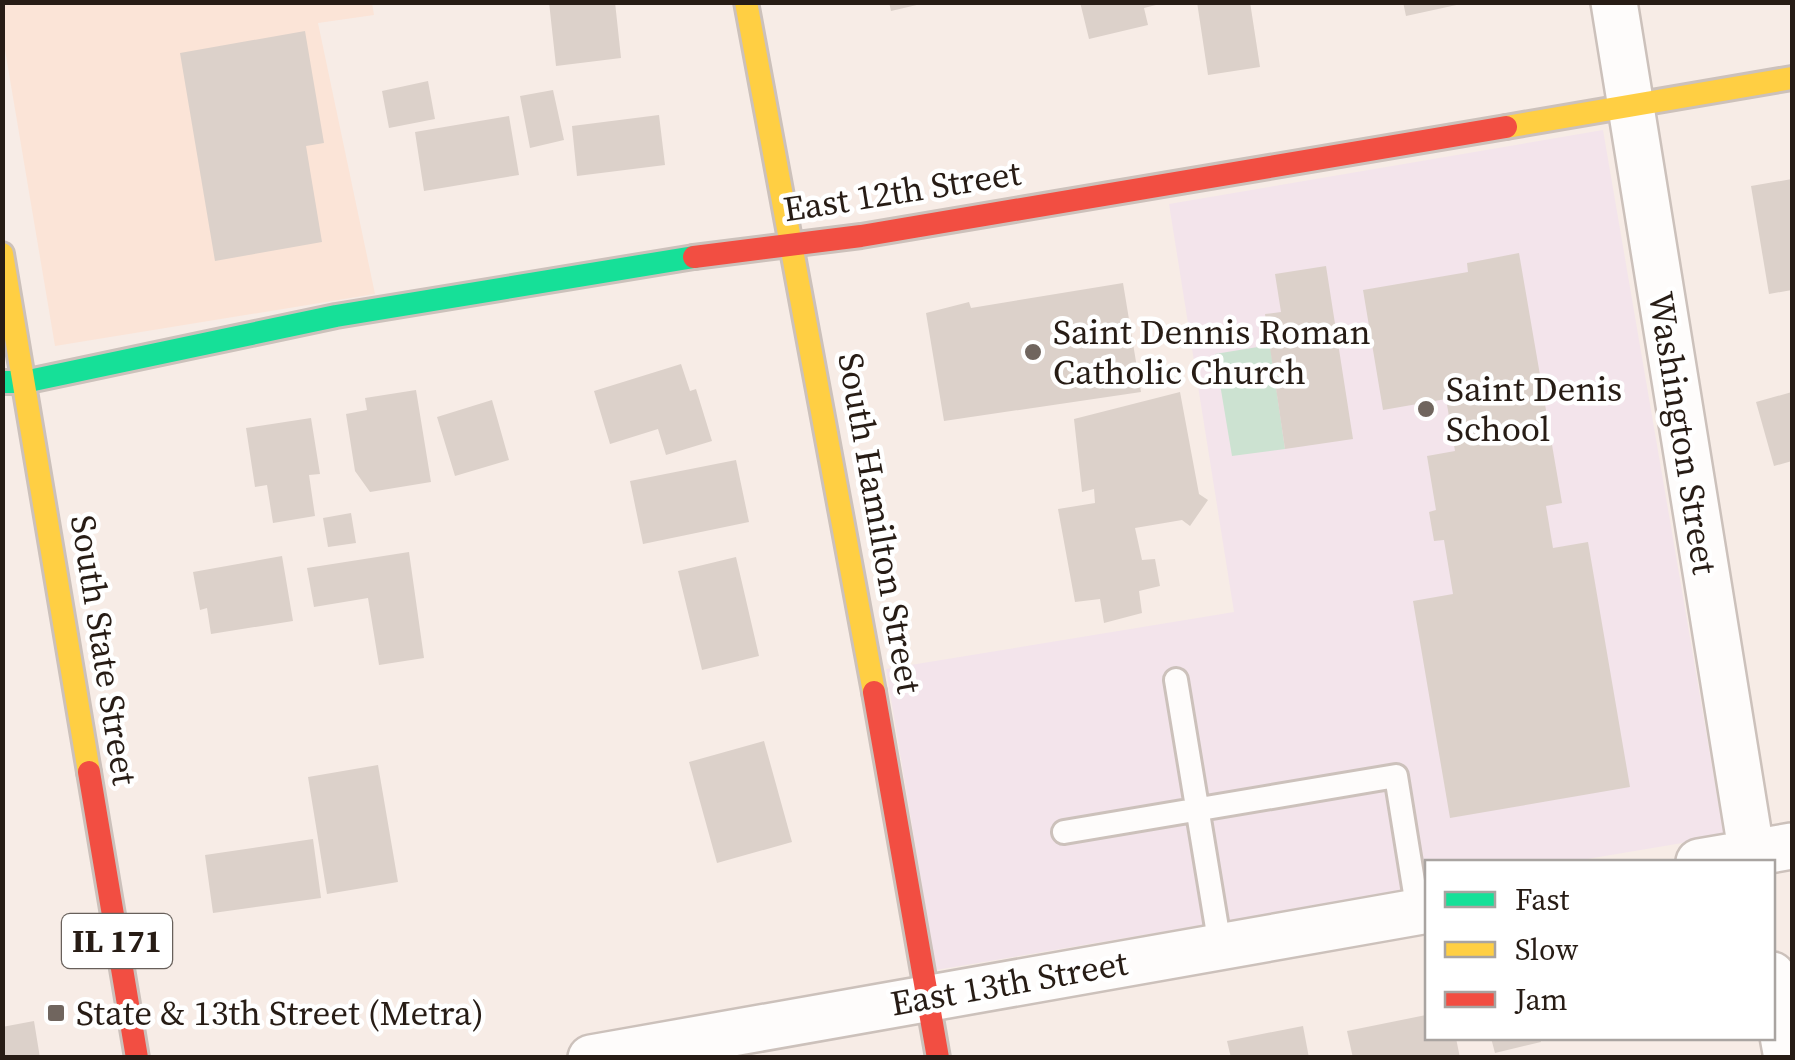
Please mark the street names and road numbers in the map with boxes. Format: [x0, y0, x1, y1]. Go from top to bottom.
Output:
street label: East 12th Street [780, 148, 1025, 233]
street label: Washington Street [1637, 288, 1729, 578]
street label: South Hamilton Street [826, 349, 934, 698]
street label: South State Street [59, 512, 149, 789]
road number: IL 171 [62, 914, 172, 968]
street label: East 13th Street [887, 938, 1132, 1027]

